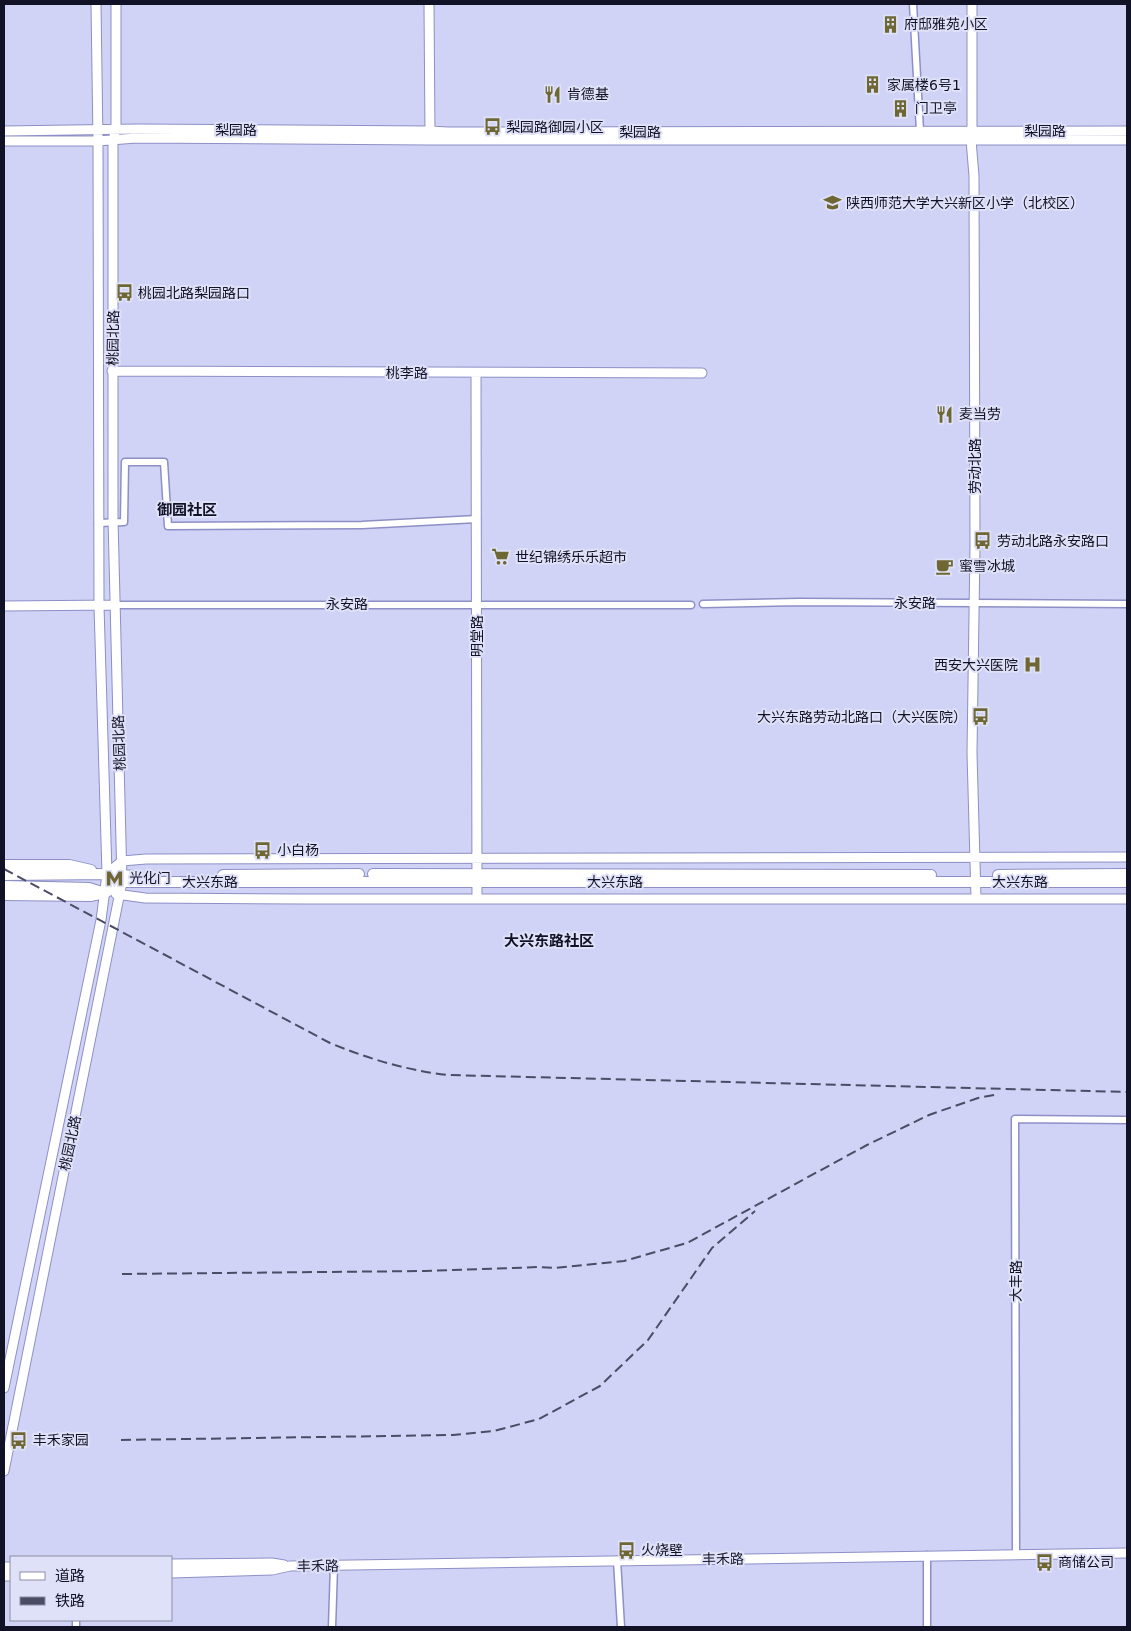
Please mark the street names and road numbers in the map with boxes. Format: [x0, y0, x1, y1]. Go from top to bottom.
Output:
street label: 梨园路 [215, 122, 257, 138]
street label: 梨园路 [1024, 123, 1066, 139]
street label: 梨园路 [619, 124, 661, 140]
street label: 桃园北路 [105, 310, 121, 366]
street label: 桃李路 [386, 365, 428, 381]
street label: 劳动北路 [967, 438, 983, 494]
street label: 永安路 [894, 595, 936, 611]
street label: 永安路 [326, 596, 368, 612]
street label: 明堂路 [469, 615, 485, 657]
street label: 桃园北路 [110, 715, 128, 771]
street label: 大兴东路 [182, 874, 238, 890]
street label: 大兴东路 [587, 874, 643, 890]
street label: 大兴东路 [992, 874, 1048, 890]
street label: 桃园北路 [56, 1114, 84, 1172]
street label: 大丰路 [1008, 1260, 1024, 1302]
street label: 丰禾路 [702, 1551, 744, 1567]
street label: 丰禾路 [297, 1558, 339, 1574]

